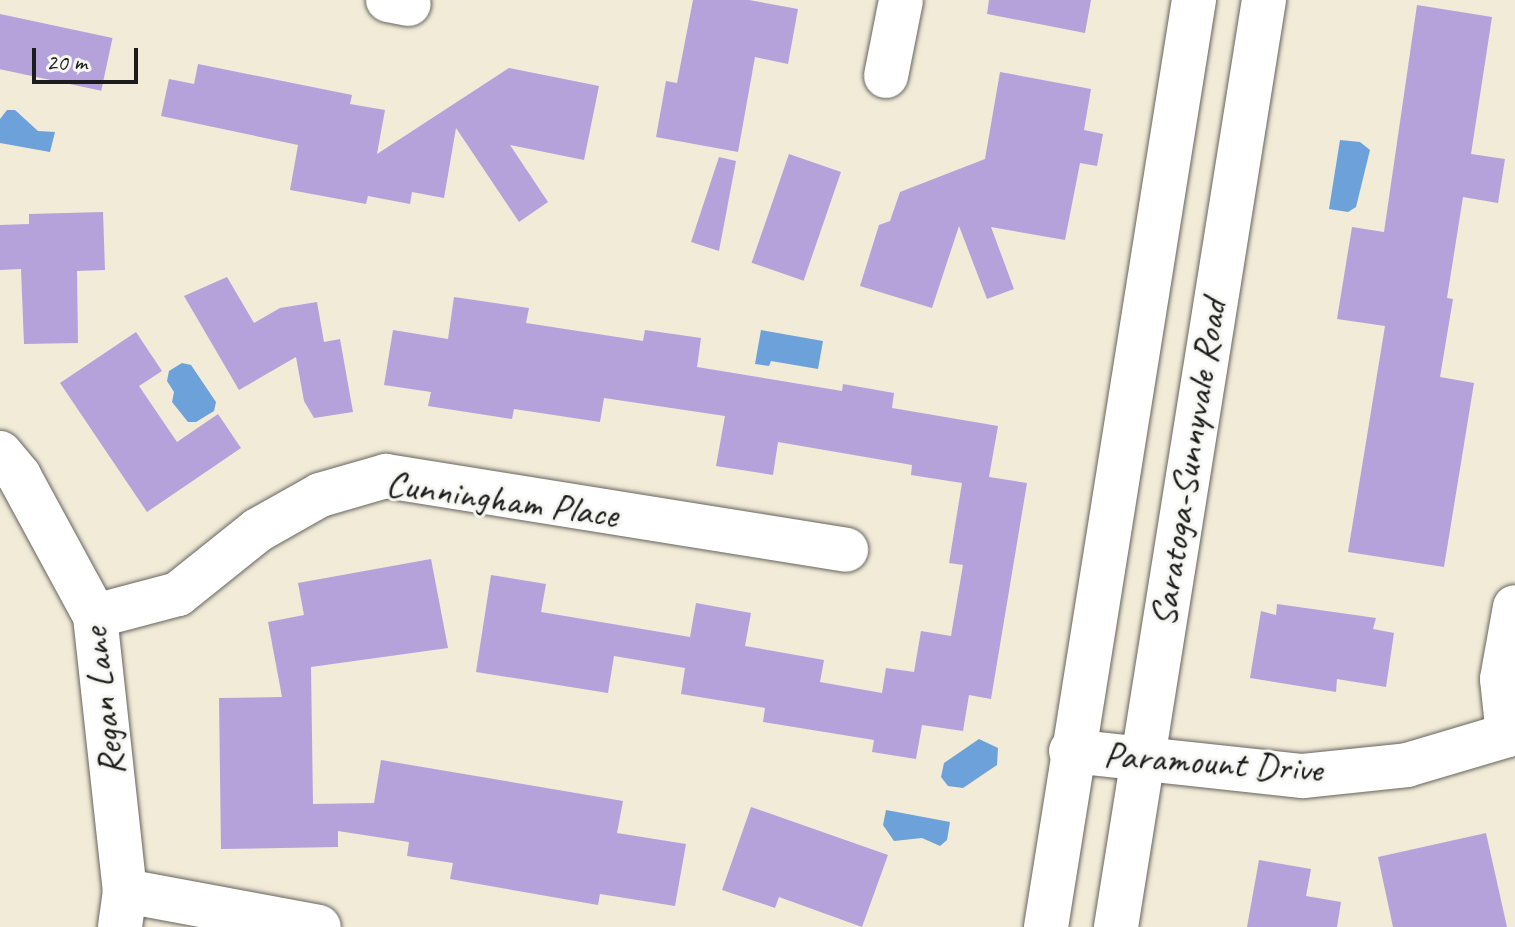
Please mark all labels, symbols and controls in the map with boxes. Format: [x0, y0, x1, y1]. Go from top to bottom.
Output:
scale bar [36, 32, 142, 82]
text: 20 m [46, 47, 87, 77]
street label: Saratoga-Sunnyvale Road [1140, 296, 1236, 630]
street label: Cunningham Place [383, 460, 621, 538]
street label: Regan Lane [71, 625, 135, 779]
street label: Paramount Drive [1102, 732, 1324, 792]

